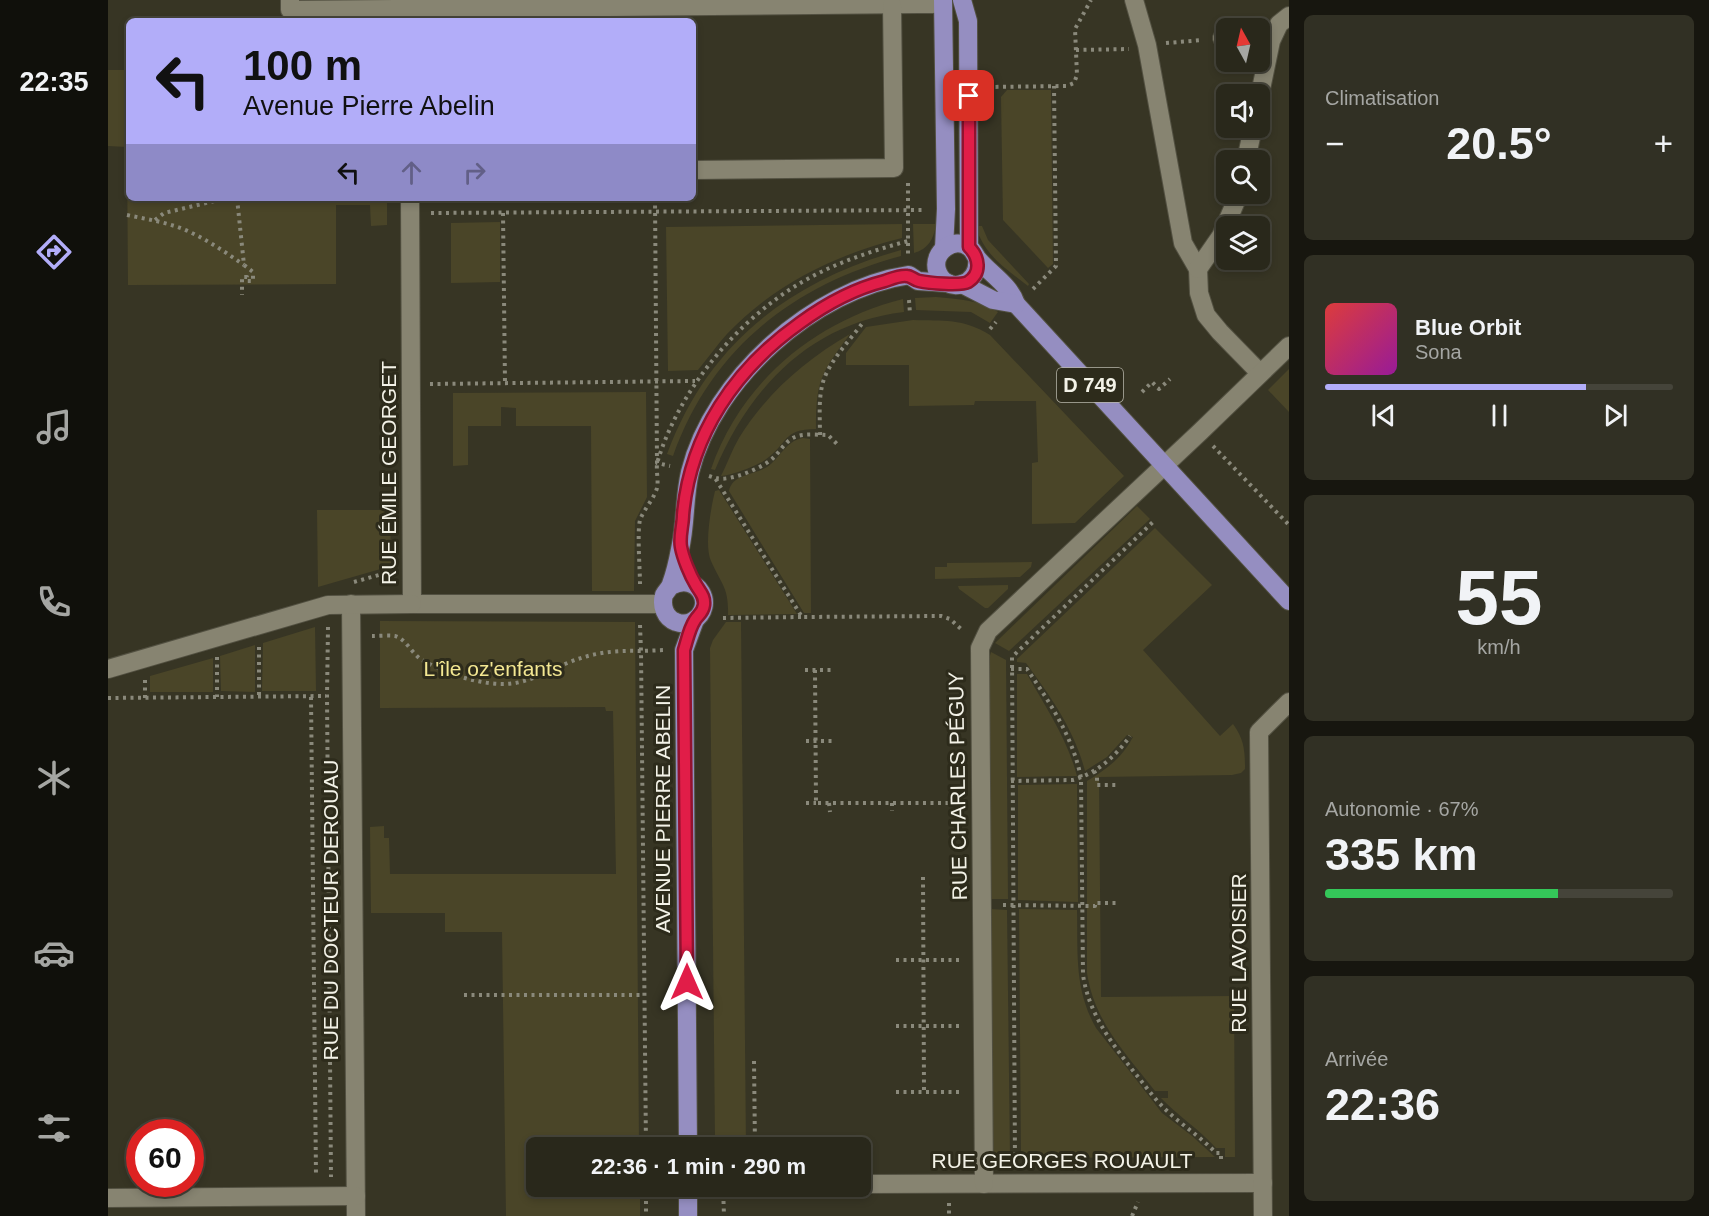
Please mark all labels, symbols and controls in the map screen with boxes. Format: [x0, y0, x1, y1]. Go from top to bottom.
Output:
north arrow [1216, 18, 1270, 72]
map controls [1216, 18, 1270, 270]
icon: left [144, 42, 222, 120]
text: 100 m [243, 42, 362, 89]
text: 22:35 [19, 67, 89, 97]
pin [943, 70, 994, 121]
icon: arrive [952, 79, 985, 112]
button: sound [1216, 84, 1270, 138]
text: Climatisation [1325, 87, 1439, 109]
text: Avenue Pierre Abelin [243, 91, 495, 121]
text: 20.5° [1446, 118, 1552, 169]
text: − [1325, 125, 1344, 162]
text: + [1654, 125, 1673, 162]
button: search [1216, 150, 1270, 204]
icon: left [332, 156, 365, 189]
icon: ahead [395, 156, 428, 189]
icon: right [458, 156, 491, 189]
button: layers [1216, 216, 1270, 270]
icon: directions [33, 231, 75, 273]
text: Blue Orbit [1415, 315, 1521, 340]
text: Sona [1415, 341, 1462, 363]
street label: RUE ÉMILE GEORGET [377, 361, 400, 585]
road number: D 749 [1057, 368, 1123, 402]
icon: previous [1367, 399, 1400, 432]
icon: pause [1483, 399, 1516, 432]
icon: next [1599, 399, 1632, 432]
icon: music [33, 406, 75, 448]
text: 55 [1456, 553, 1542, 641]
icon: phone [33, 581, 75, 623]
text: km/h [1477, 636, 1521, 658]
park label: L'île oz'enfants [424, 657, 562, 680]
street label: RUE CHARLES PÉGUY [944, 671, 971, 901]
street label: AVENUE PIERRE ABELIN [651, 685, 674, 933]
icon: climate [33, 757, 75, 799]
street label: RUE DU DOCTEUR DEROUAU [319, 759, 342, 1061]
text: Autonomie · 67% [1325, 798, 1478, 820]
text: 335 km [1325, 829, 1478, 880]
street label: RUE LAVOISIER [1227, 873, 1250, 1033]
icon: car [33, 932, 75, 974]
position arrow [655, 950, 719, 1014]
text: Arrivée [1325, 1048, 1388, 1070]
text: 22:36 [1325, 1079, 1440, 1130]
icon: filters [33, 1107, 75, 1149]
speed limit sign: 60 [126, 1119, 204, 1197]
street label: RUE GEORGES ROUAULT [932, 1149, 1193, 1172]
text: 22:36 · 1 min · 290 m [591, 1154, 806, 1179]

